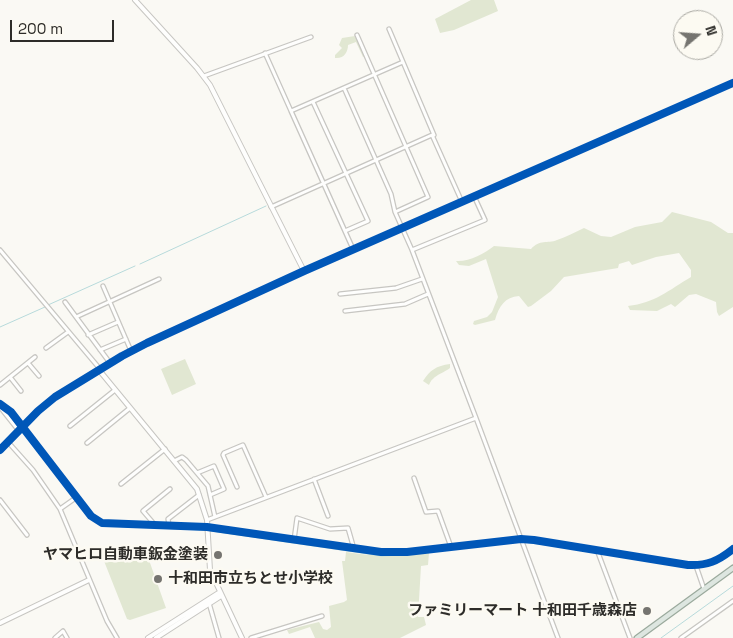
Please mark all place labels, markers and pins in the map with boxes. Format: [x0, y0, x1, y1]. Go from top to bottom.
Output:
place label: ヤマヒロ自動車鈑金塗装 [43, 546, 208, 564]
marker: ヤマヒロ自動車鈑金塗装 [212, 549, 224, 561]
place label: 十和田市立ちとせ小学校 [168, 570, 333, 588]
marker: 十和田市立ちとせ小学校 [152, 573, 164, 585]
place label: ファミリーマート 十和田千歳森店 [408, 602, 637, 620]
marker: ファミリーマート 十和田千歳森店 [641, 605, 653, 617]

